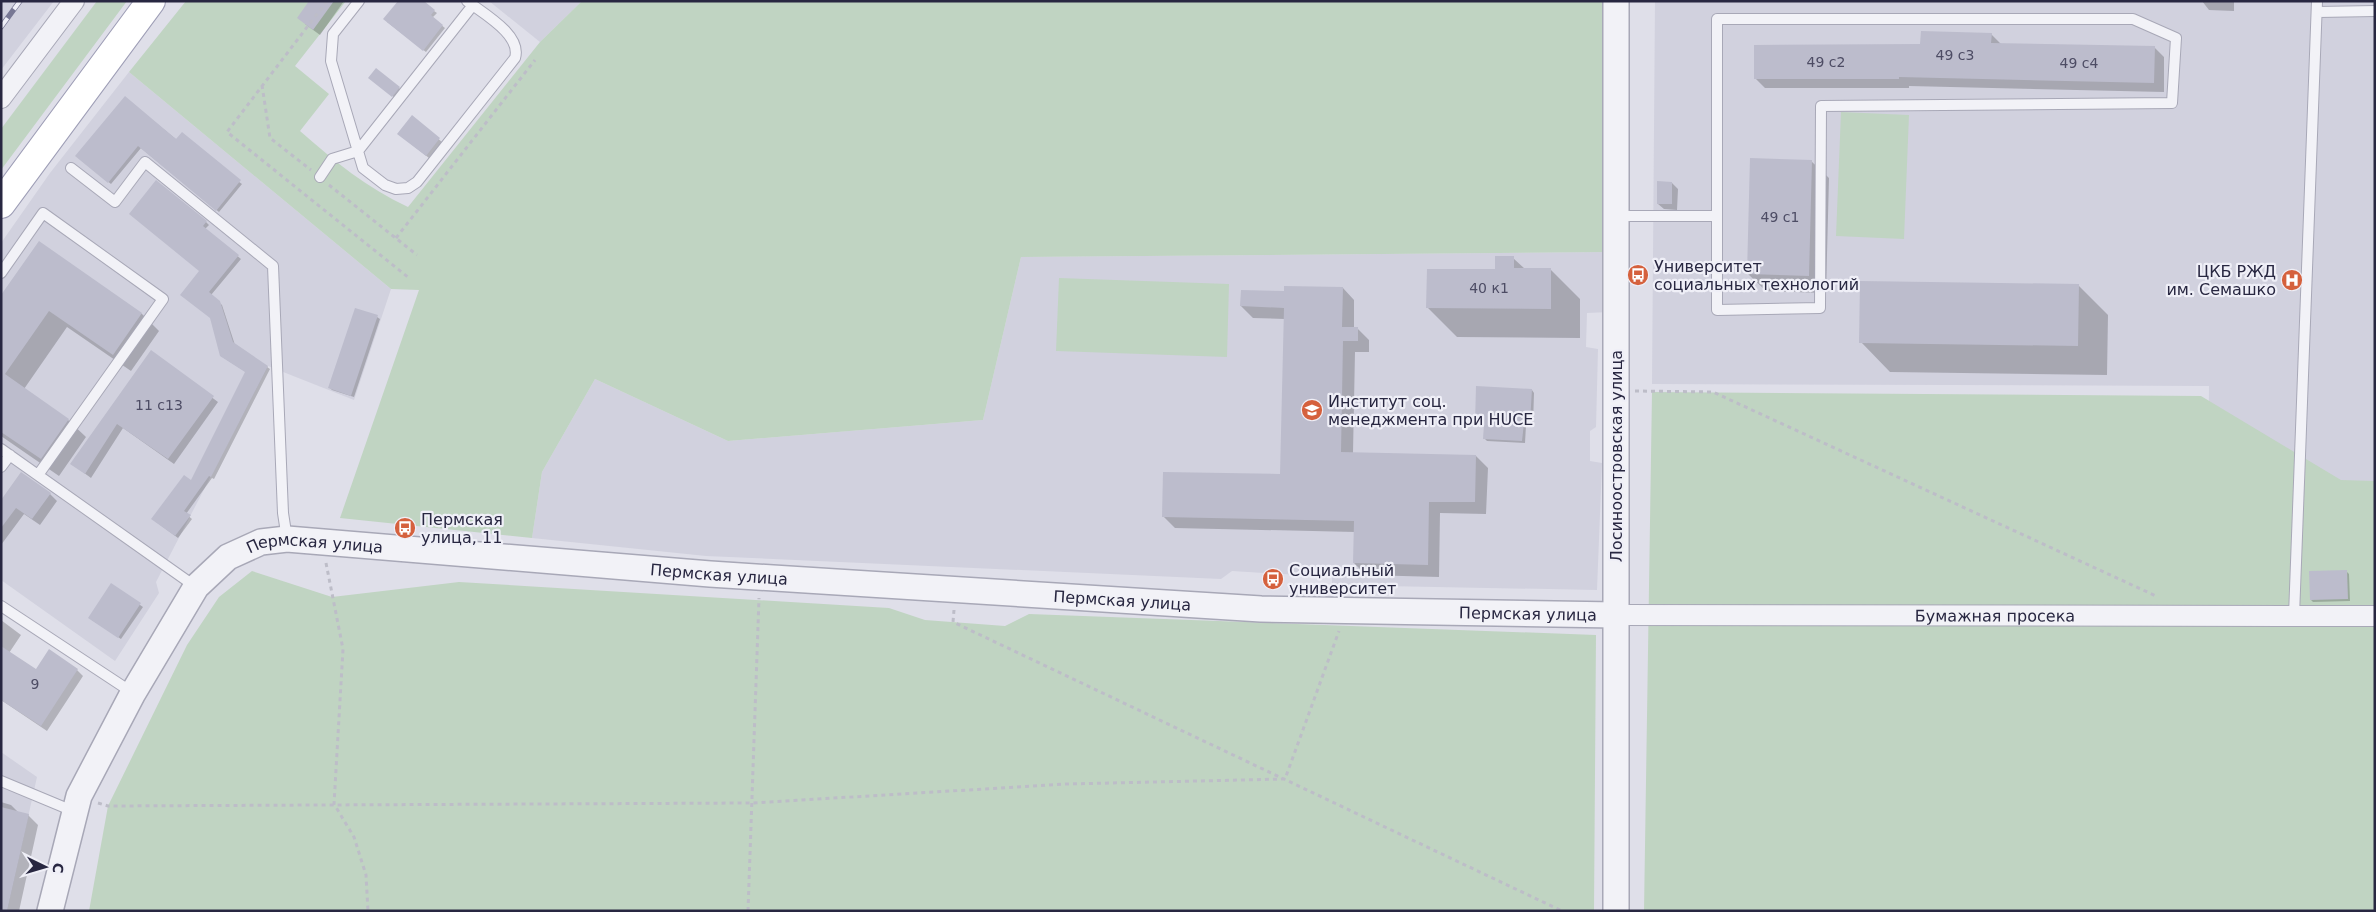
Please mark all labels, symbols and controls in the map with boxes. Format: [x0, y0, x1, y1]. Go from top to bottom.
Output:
house number: 49 с3 [1936, 47, 1974, 63]
house number: 49 с2 [1807, 54, 1845, 70]
house number: 49 с4 [2060, 55, 2099, 71]
house number: 49 с1 [1761, 209, 1799, 225]
place label: Университет социальных технологий [1654, 257, 1859, 294]
place label: ЦКБ РЖД им. Семашко [2166, 262, 2276, 299]
bus stop icon: Университет социальных технологий [1626, 263, 1650, 287]
hospital icon: ЦКБ РЖД им. Семашко [2280, 268, 2304, 292]
house number: 40 к1 [1469, 280, 1509, 296]
street label: Лосиноостровская улица [1607, 350, 1626, 562]
place label: Институт соц. менеджмента при HUCE [1328, 392, 1533, 429]
house number: 11 с13 [135, 397, 183, 413]
school or university icon: Институт соц. менеджмента при HUCE [1300, 398, 1324, 422]
place label: Пермская улица, 11 [421, 510, 503, 547]
bus stop icon: Пермская улица, 11 [393, 516, 417, 540]
street label: Пермская улица [243, 529, 384, 557]
street label: Пермская улица [650, 560, 788, 588]
place label: Социальный университет [1289, 561, 1396, 598]
bus stop icon: Социальный университет [1261, 567, 1285, 591]
street label: Пермская улица [1053, 586, 1192, 614]
street label: Пермская улица [1459, 603, 1597, 624]
street label: Бумажная просека [1915, 606, 2075, 625]
house number: 9 [31, 676, 39, 692]
north arrow [20, 842, 70, 892]
text: С [50, 862, 66, 874]

